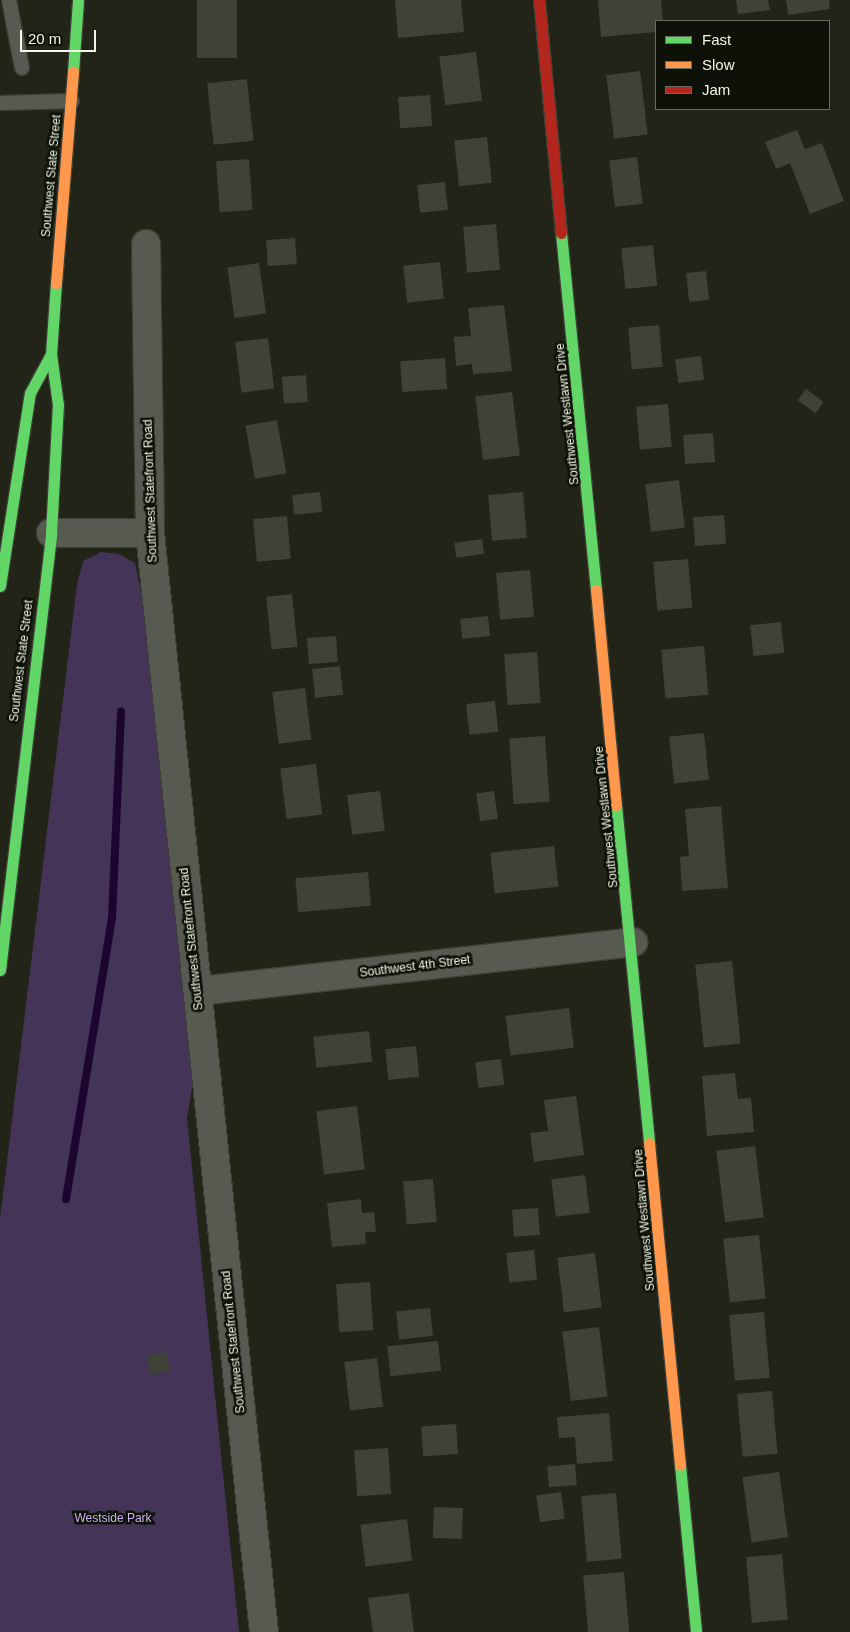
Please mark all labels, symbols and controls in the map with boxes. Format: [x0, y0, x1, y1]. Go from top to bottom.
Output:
scale bar [22, 20, 99, 52]
legend [655, 20, 830, 110]
text: 20 m [28, 30, 61, 47]
text: Fast [702, 31, 731, 48]
text: Slow [702, 56, 735, 73]
text: Jam [702, 81, 730, 98]
street label: Southwest State Street [39, 114, 65, 238]
street label: Southwest Westlawn Drive [553, 342, 583, 486]
street label: Southwest Statefront Road [141, 419, 161, 563]
street label: Southwest State Street [7, 599, 37, 723]
street label: Southwest Westlawn Drive [592, 745, 622, 889]
street label: Southwest Statefront Road [177, 867, 207, 1011]
street label: Southwest 4th Street [359, 953, 471, 981]
street label: Southwest Westlawn Drive [632, 1148, 658, 1292]
street label: Southwest Statefront Road [219, 1270, 249, 1414]
park label: Westside Park [74, 1512, 152, 1526]

